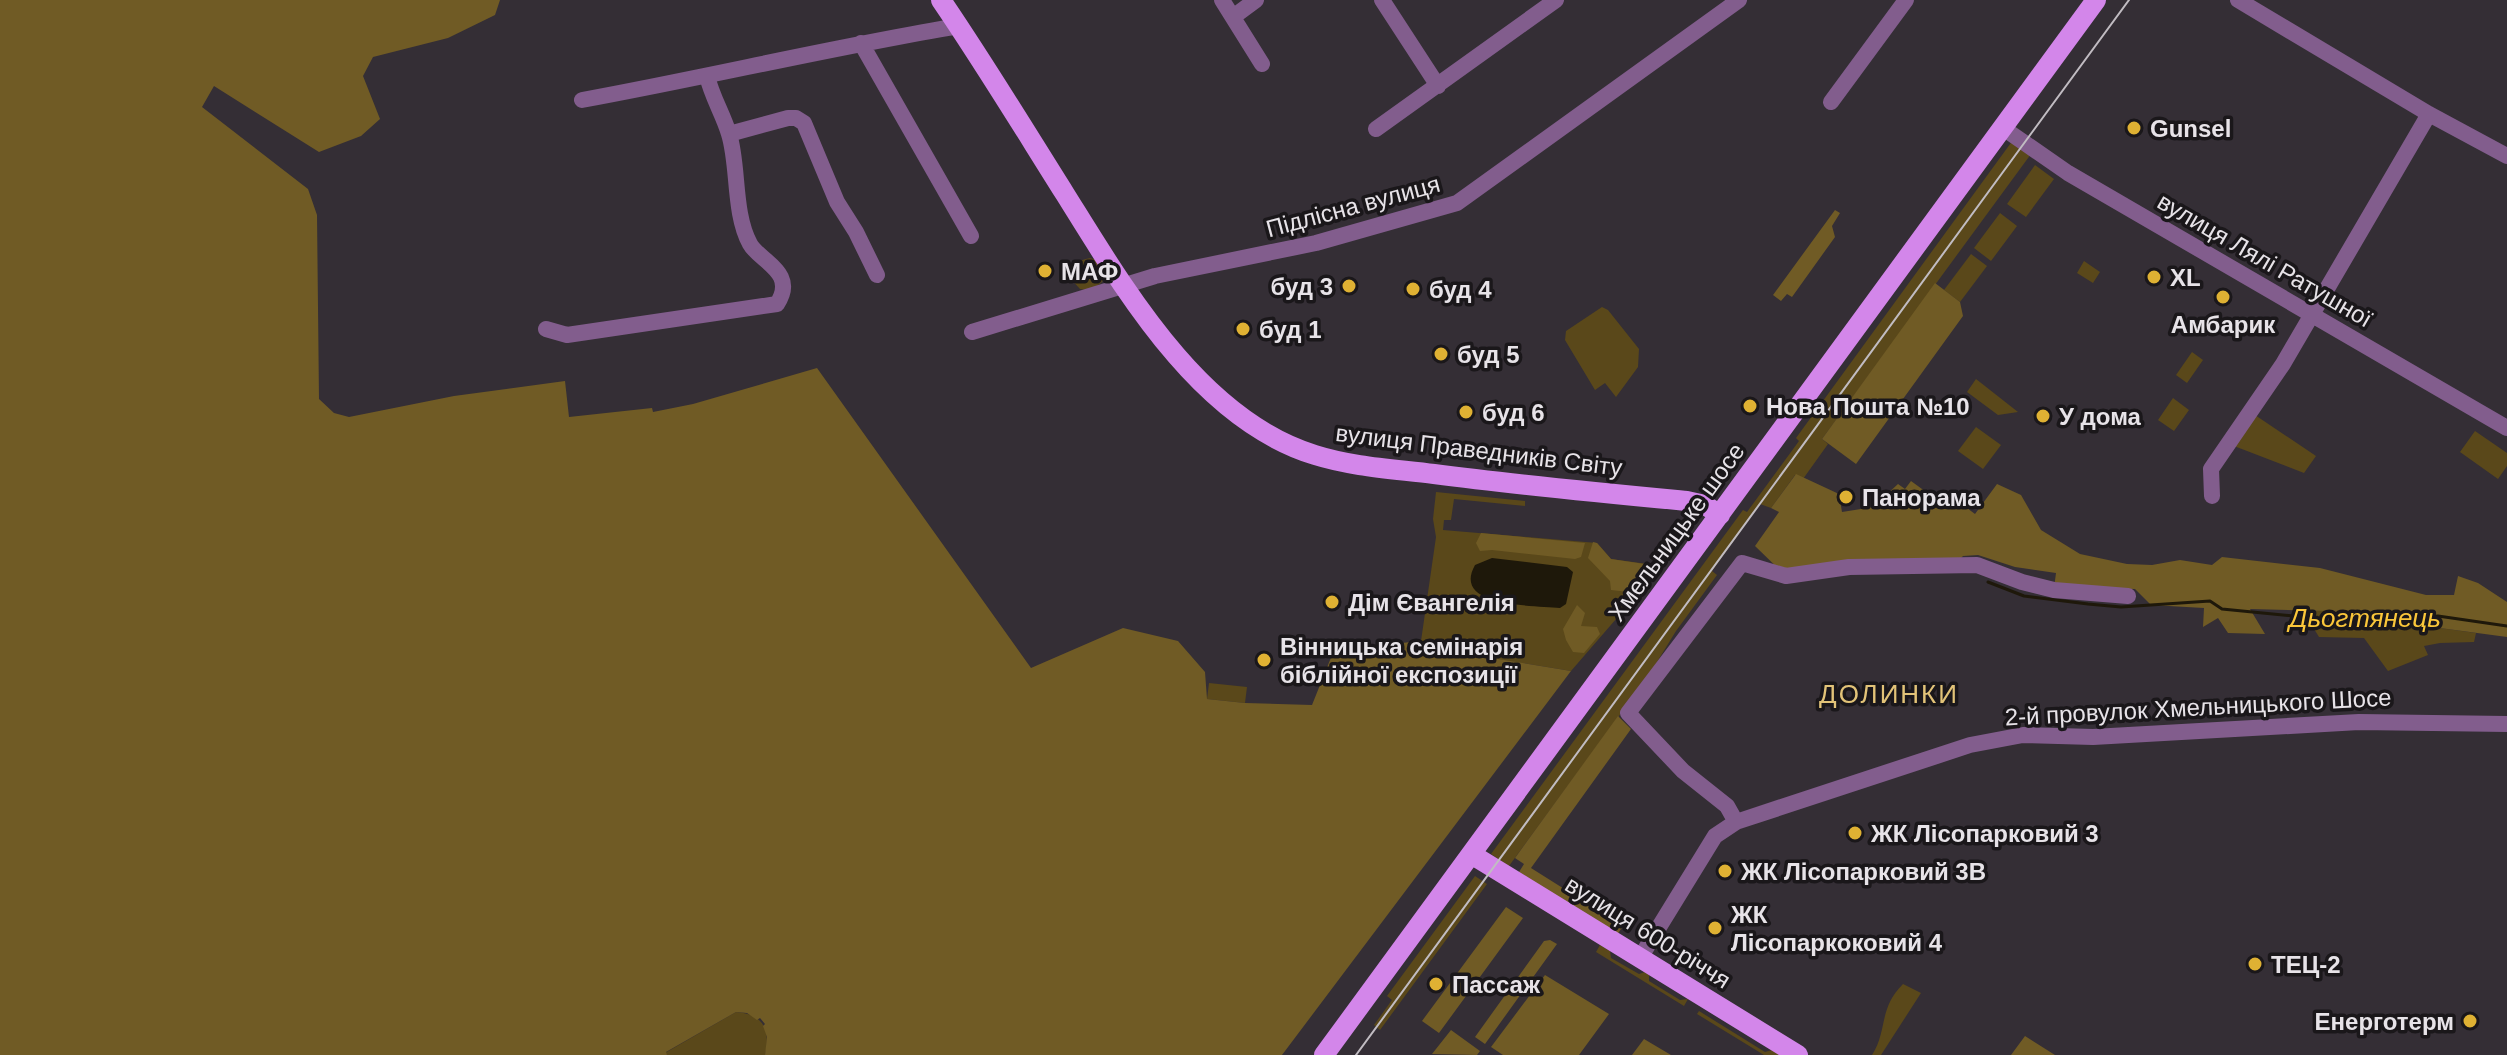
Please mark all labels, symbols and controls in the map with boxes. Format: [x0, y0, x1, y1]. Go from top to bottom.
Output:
place label: Gunsel [2150, 115, 2231, 142]
marker: Gunsel [2125, 119, 2143, 137]
street label: Підлісна вулиця [1263, 170, 1443, 242]
street label: вулиця Лялі Ратушної [2153, 188, 2377, 333]
place label: МАФ [1061, 258, 1118, 285]
marker: МАФ [1036, 262, 1054, 280]
place label: XL [2170, 264, 2201, 291]
marker: XL [2145, 268, 2163, 286]
place label: буд 3 [1270, 273, 1333, 300]
place label: буд 4 [1429, 276, 1492, 303]
marker: буд 3 [1340, 277, 1358, 295]
marker: буд 4 [1404, 280, 1422, 298]
marker: Амбарик [2214, 288, 2232, 306]
place label: Амбарик [2171, 311, 2276, 338]
place label: буд 1 [1259, 316, 1322, 343]
marker: буд 1 [1234, 320, 1252, 338]
place label: буд 5 [1457, 341, 1520, 368]
marker: буд 5 [1432, 345, 1450, 363]
place label: Нова Пошта №10 [1766, 393, 1970, 420]
marker: Нова Пошта №10 [1741, 397, 1759, 415]
place label: буд 6 [1482, 399, 1545, 426]
marker: буд 6 [1457, 403, 1475, 421]
place label: У дома [2059, 403, 2142, 430]
marker: У дома [2034, 407, 2052, 425]
street label: вулиця Праведників Світу [1334, 419, 1624, 481]
street label: Хмельницьке шосе [1602, 438, 1750, 626]
place label: Панорама [1862, 484, 1981, 511]
marker: Панорама [1837, 488, 1855, 506]
place label: Дім Євангелія [1348, 589, 1515, 616]
marker: Дім Євангелія [1323, 593, 1341, 611]
water label: Дьогтянець [2286, 603, 2441, 633]
place label: Вінницька семінарія біблійної експозиції [1280, 633, 1523, 688]
marker: Вінницька семінарія біблійної експозиції [1255, 651, 1273, 669]
district label: ДОЛИНКИ [1819, 679, 1959, 709]
street label: 2-й провулок Хмельницького Шосе [2004, 683, 2392, 731]
place label: ЖК Лісопарковий 3 [1870, 820, 2099, 847]
marker: ЖК Лісопарковий 3 [1846, 824, 1864, 842]
place label: ЖК Лісопарковий 3В [1740, 858, 1986, 885]
marker: ЖК Лісопарковий 3В [1716, 862, 1734, 880]
street label: вулиця 600-річчя [1561, 870, 1735, 994]
place label: ЖК Лісопаркоковий 4 [1730, 901, 1943, 956]
marker: ЖК Лісопаркоковий 4 [1706, 919, 1724, 937]
place label: ТЕЦ-2 [2271, 951, 2341, 978]
marker: ТЕЦ-2 [2246, 955, 2264, 973]
place label: Пассаж [1452, 971, 1541, 998]
marker: Пассаж [1427, 975, 1445, 993]
place label: Енерготерм [2315, 1008, 2454, 1035]
marker: Енерготерм [2461, 1012, 2479, 1030]

